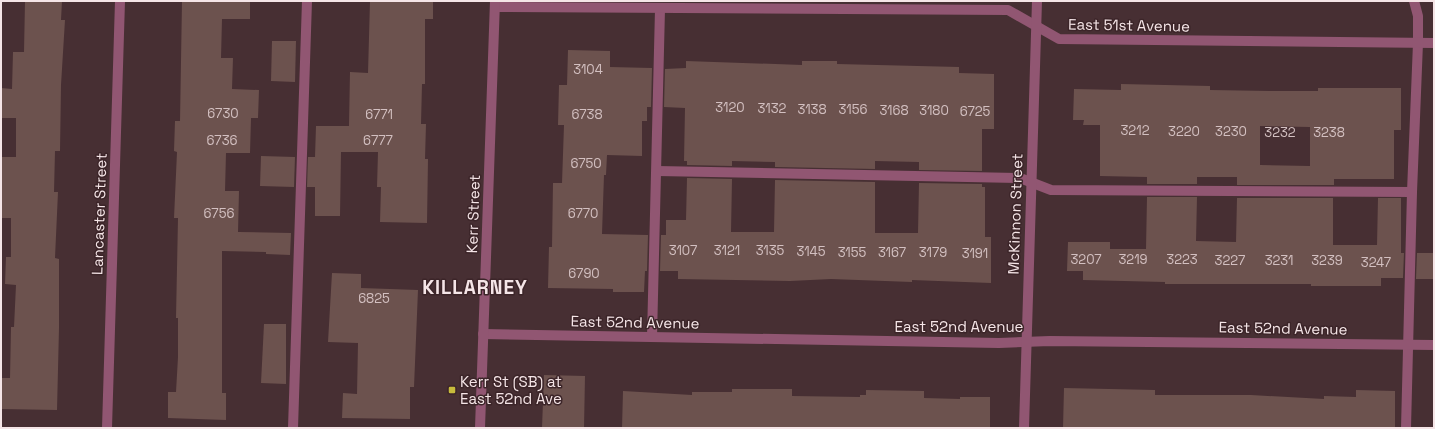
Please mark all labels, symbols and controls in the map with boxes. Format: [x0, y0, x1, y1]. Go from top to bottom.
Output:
street label: East 51st Avenue [1068, 14, 1190, 36]
house number: 3104 [573, 61, 603, 78]
house number: 3120 [715, 99, 745, 116]
house number: 3132 [758, 100, 787, 117]
house number: 3138 [797, 101, 827, 118]
house number: 3156 [839, 101, 867, 118]
house number: 3168 [879, 102, 909, 119]
house number: 3180 [919, 102, 949, 119]
house number: 6725 [960, 103, 991, 120]
house number: 6730 [207, 105, 239, 122]
house number: 6771 [365, 106, 393, 123]
house number: 6738 [571, 106, 603, 123]
house number: 3212 [1121, 122, 1150, 139]
house number: 3220 [1168, 123, 1200, 140]
house number: 3230 [1215, 123, 1247, 140]
house number: 3232 [1264, 124, 1296, 141]
house number: 3238 [1313, 124, 1345, 141]
house number: 6736 [207, 132, 237, 149]
house number: 6777 [363, 132, 393, 149]
street label: Lancaster Street [87, 153, 111, 275]
street label: McKinnon Street [1003, 153, 1027, 275]
house number: 6750 [570, 155, 602, 172]
street label: Kerr Street [462, 174, 484, 254]
house number: 6756 [204, 205, 234, 222]
house number: 6770 [568, 205, 598, 222]
house number: 3107 [669, 242, 697, 259]
house number: 3121 [714, 242, 740, 259]
house number: 3135 [756, 242, 785, 259]
house number: 3145 [796, 243, 826, 260]
house number: 3155 [838, 244, 867, 261]
house number: 3167 [878, 244, 906, 261]
house number: 3179 [919, 244, 947, 261]
house number: 3191 [962, 245, 988, 262]
house number: 3207 [1070, 251, 1102, 268]
house number: 3219 [1118, 251, 1148, 268]
house number: 3223 [1166, 251, 1198, 268]
house number: 3227 [1215, 252, 1245, 269]
house number: 3231 [1265, 252, 1293, 269]
house number: 3239 [1311, 252, 1343, 269]
house number: 3247 [1361, 254, 1391, 271]
house number: 6790 [568, 265, 600, 282]
district label: KILLARNEY [422, 275, 528, 300]
house number: 6825 [358, 290, 390, 307]
street label: East 52nd Avenue [570, 311, 700, 333]
street label: East 52nd Avenue [895, 317, 1024, 336]
street label: East 52nd Avenue [1218, 317, 1348, 339]
place label: Kerr St (SB) at East 52nd Ave [460, 372, 562, 408]
marker: Kerr St (SB) at East 52nd Ave [447, 385, 457, 395]

